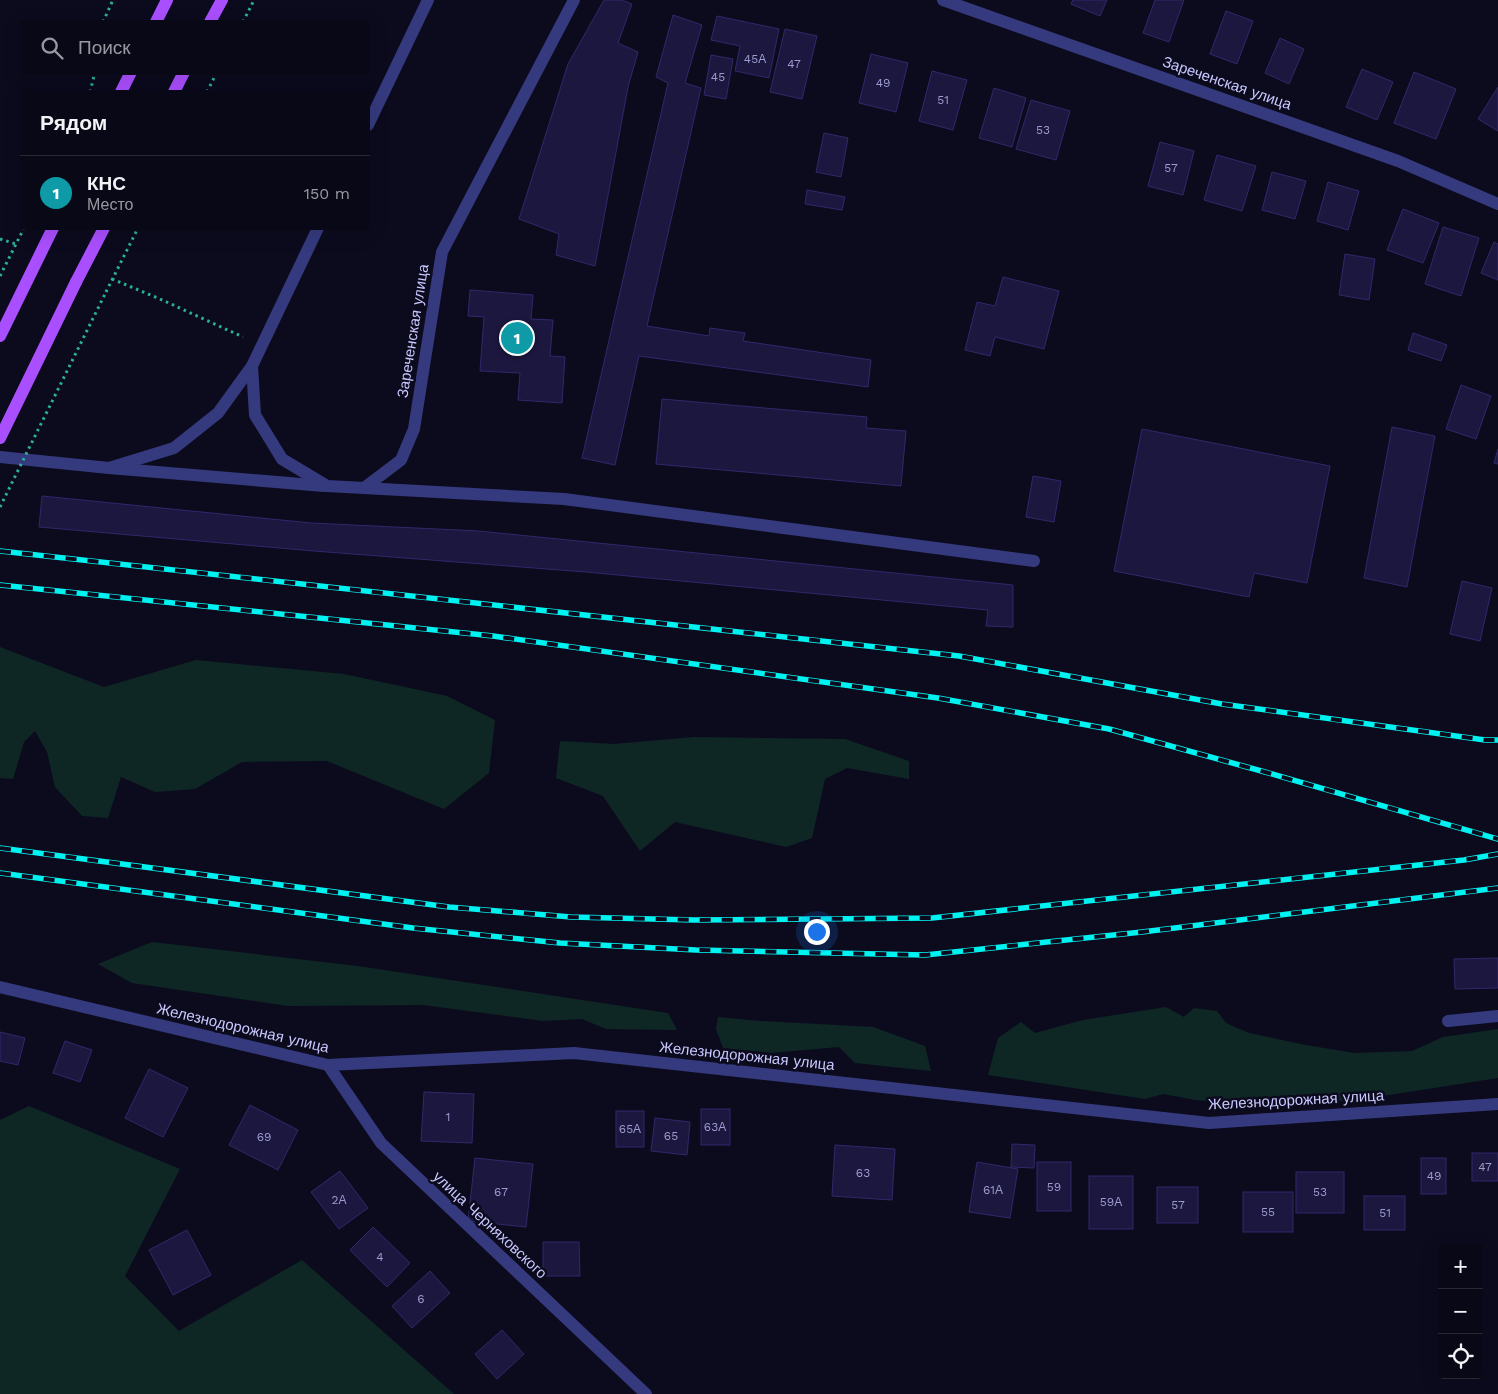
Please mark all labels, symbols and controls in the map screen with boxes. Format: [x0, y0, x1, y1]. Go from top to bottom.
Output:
search box [20, 20, 370, 75]
icon: search [38, 34, 66, 62]
text: Поиск [78, 36, 131, 59]
house number: 45А [744, 52, 766, 66]
street label: Зареченская улица [1160, 52, 1294, 114]
house number: 47 [787, 57, 801, 71]
house number: 45 [711, 70, 725, 84]
house number: 49 [876, 76, 890, 90]
house number: 51 [937, 93, 949, 107]
text: Рядом [40, 110, 107, 135]
house number: 53 [1036, 123, 1050, 137]
house number: 57 [1164, 161, 1178, 175]
text: КНС [87, 172, 126, 195]
text: 1 [53, 184, 59, 203]
text: 150 m [304, 184, 350, 203]
text: Место [87, 195, 133, 214]
street label: Зареченская улица [394, 262, 433, 399]
pin: 1 [501, 319, 533, 357]
your location [804, 919, 830, 945]
street label: Железнодорожная улица [155, 999, 332, 1057]
street label: Железнодорожная улица [658, 1038, 836, 1074]
street label: Железнодорожная улица [1208, 1086, 1385, 1114]
house number: 1 [446, 1110, 450, 1124]
house number: 63А [704, 1120, 726, 1134]
house number: 65А [619, 1122, 641, 1136]
house number: 65 [664, 1129, 678, 1143]
house number: 69 [257, 1130, 271, 1144]
house number: 47 [1478, 1160, 1492, 1174]
house number: 63 [856, 1166, 870, 1180]
street label: улица Черняховского [429, 1168, 551, 1282]
house number: 49 [1427, 1169, 1441, 1183]
house number: 59 [1047, 1180, 1061, 1194]
house number: 61А [983, 1183, 1003, 1197]
house number: 67 [494, 1185, 508, 1199]
house number: 53 [1313, 1185, 1327, 1199]
house number: 2А [332, 1193, 347, 1207]
house number: 59А [1100, 1195, 1122, 1209]
house number: 57 [1171, 1198, 1185, 1212]
house number: 55 [1261, 1205, 1275, 1219]
house number: 51 [1379, 1206, 1391, 1220]
map controls [1438, 1244, 1483, 1379]
button: + [1438, 1244, 1483, 1289]
house number: 4 [376, 1250, 384, 1264]
button: − [1438, 1289, 1483, 1334]
house number: 6 [417, 1292, 425, 1306]
button: locate [1438, 1334, 1483, 1379]

